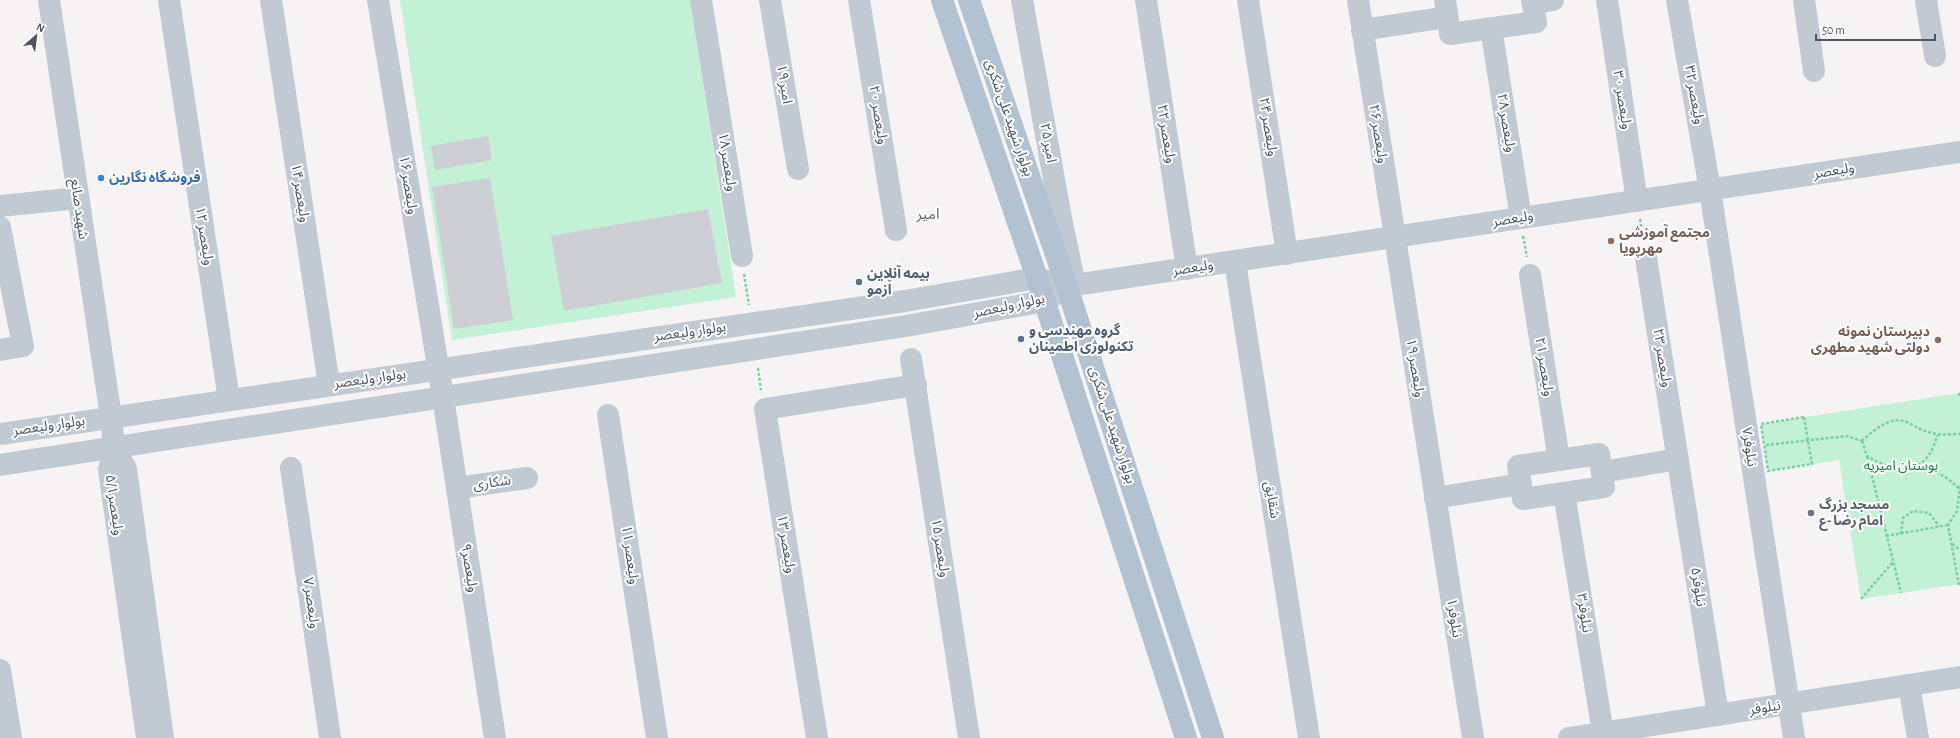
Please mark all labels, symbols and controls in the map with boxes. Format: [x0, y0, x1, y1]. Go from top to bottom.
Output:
north arrow [16, 16, 56, 56]
scale bar [1816, 16, 1935, 42]
text: N [34, 21, 46, 34]
text: 50 m [1822, 24, 1845, 36]
street label: بولوار شهید علی شکری [981, 58, 1036, 179]
street label: امیر ۱۹ [773, 63, 794, 105]
street label: ولیعصر ۳۲ [1681, 64, 1706, 126]
street label: ولیعصر ۳۰ [1609, 69, 1634, 131]
street label: ولیعصر ۲۰ [865, 84, 890, 146]
street label: ولیعصر ۲۸ [1493, 92, 1518, 154]
street label: ولیعصر ۲۴ [1255, 96, 1280, 158]
street label: ولیعصر ۲۲ [1153, 103, 1178, 165]
street label: ولیعصر ۲۶ [1365, 103, 1390, 165]
street label: امیر ۲۵ [1037, 122, 1058, 164]
street label: ولیعصر ۱۸ [714, 131, 739, 193]
street label: ولیعصر ۱۶ [395, 154, 420, 216]
street label: ولیعصر [1812, 161, 1856, 182]
street label: ولیعصر ۱۴ [287, 162, 312, 224]
place label: فروشگاه نگارین [109, 169, 201, 186]
marker: فروشگاه نگارین [96, 173, 106, 183]
street label: شهید صانع [65, 178, 90, 241]
street label: ولیعصر ۱۲ [191, 205, 216, 267]
district label: امیر [916, 207, 939, 223]
street label: ولیعصر [1491, 209, 1535, 230]
place label: مجتمع آموزشی مهرپویا [1619, 224, 1710, 258]
marker: مجتمع آموزشی مهرپویا [1606, 236, 1616, 246]
street label: ولیعصر [1171, 258, 1215, 279]
place label: بیمه آنلاین اَزمو [867, 265, 930, 298]
marker: بیمه آنلاین اَزمو [854, 277, 864, 287]
street label: بولوار ولیعصر [971, 292, 1046, 322]
street label: بولوار ولیعصر [652, 320, 727, 345]
place label: گروه مهندسی و تکنولوژی اطمینان [1029, 322, 1133, 355]
place label: دبیرستان نمونه دولتی شهید مطهری [1811, 325, 1930, 356]
street label: ولیعصر ۲۳ [1649, 327, 1674, 389]
marker: گروه مهندسی و تکنولوژی اطمینان [1016, 334, 1026, 344]
marker: دبیرستان نمونه دولتی شهید مطهری [1933, 335, 1943, 345]
street label: ولیعصر ۲۱ [1531, 336, 1556, 398]
street label: ولیعصر ۱۹ [1402, 337, 1427, 399]
street label: بولوار شهید علی شکری [1085, 365, 1138, 486]
street label: بولوار ولیعصر [332, 367, 407, 392]
street label: بولوار ولیعصر [11, 414, 86, 439]
street label: نیلوفر۷ [1738, 426, 1759, 468]
park label: بوستان امیریه [1864, 459, 1939, 474]
street label: شکاری [472, 473, 512, 494]
street label: ولیعصر۵/۱ [102, 474, 125, 536]
street label: شقایق [1260, 480, 1282, 520]
place label: مسجد بزرگ امام رضا -ع [1819, 496, 1889, 531]
marker: مسجد بزرگ امام رضا -ع [1806, 508, 1816, 518]
street label: ولیعصر ۱۳ [773, 513, 798, 575]
street label: ولیعصر ۱۵ [927, 517, 952, 579]
street label: ولیعصر ۱۱ [618, 525, 641, 586]
street label: ولیعصر۹ [457, 543, 480, 594]
street label: نیلوفر۵ [1687, 566, 1708, 608]
street label: ولیعصر ۷ [299, 576, 322, 630]
street label: نیلوفر۳ [1573, 592, 1594, 634]
street label: نیلوفر۱ [1443, 597, 1464, 639]
street label: نیلوفر [1747, 699, 1782, 719]

